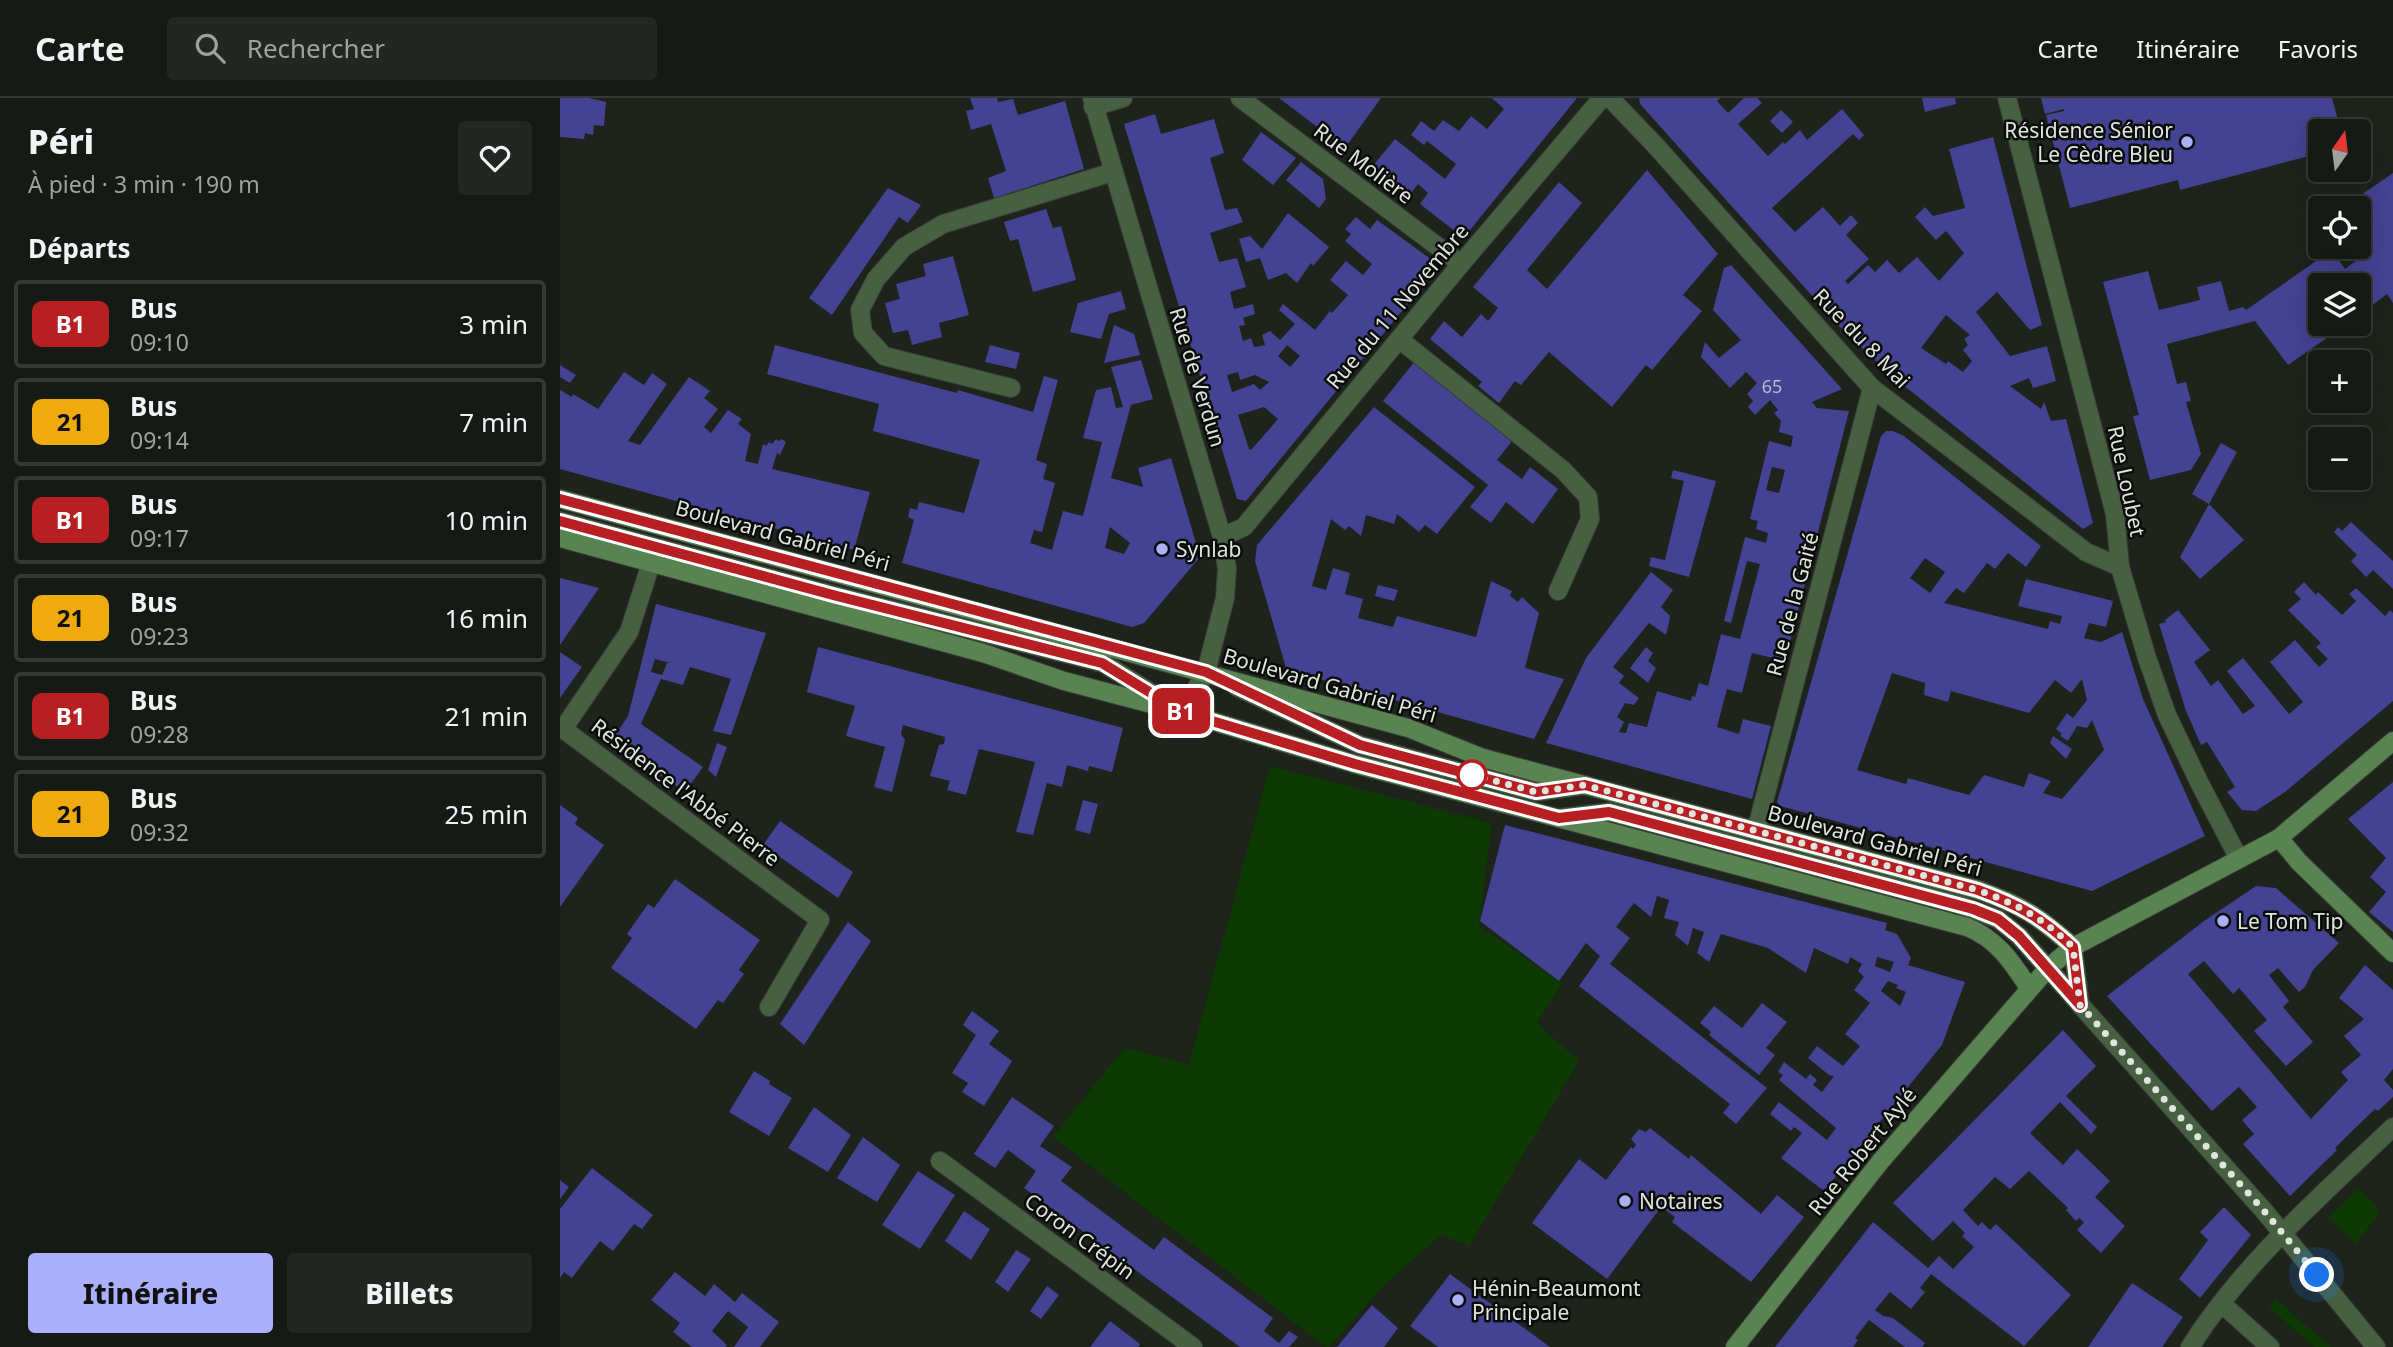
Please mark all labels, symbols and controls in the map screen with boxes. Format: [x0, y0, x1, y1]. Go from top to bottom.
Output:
search box [167, 17, 657, 80]
text: Carte [35, 26, 125, 71]
icon: search [191, 29, 229, 67]
text: Rechercher [247, 30, 385, 66]
text: Carte [2038, 32, 2098, 65]
text: Itinéraire [2136, 32, 2240, 65]
text: Favoris [2278, 32, 2358, 65]
street label: Rue Molière [1309, 116, 1419, 210]
place label: Résidence Sénior Le Cèdre Bleu [2004, 116, 2173, 168]
text: Péri [28, 119, 94, 164]
north arrow [2308, 119, 2371, 182]
map controls [2308, 119, 2371, 490]
button: heart [458, 121, 532, 195]
marker: Résidence Sénior Le Cèdre Bleu [2179, 134, 2195, 150]
text: À pied · 3 min · 190 m [28, 168, 260, 200]
button: locate [2308, 196, 2371, 259]
street label: Rue du 11 Novembre [1320, 217, 1474, 395]
text: Départs [28, 230, 131, 266]
button: layers [2308, 273, 2371, 336]
street label: Rue du 8 Mai [1807, 282, 1917, 394]
text: Bus [130, 290, 177, 326]
street label: Rue de Verdun [1163, 304, 1233, 450]
text: 3 min [459, 306, 528, 342]
text: B1 [56, 307, 85, 340]
text: 09:10 [130, 326, 189, 358]
button: + [2308, 350, 2371, 413]
house number: 65 [1762, 374, 1782, 398]
text: Bus [130, 388, 177, 424]
text: 7 min [459, 404, 528, 440]
text: 21 [57, 405, 84, 438]
street label: Rue Loubet [2102, 423, 2152, 539]
text: 09:14 [130, 424, 189, 456]
button: − [2308, 427, 2371, 490]
text: Bus [130, 486, 177, 522]
street label: Boulevard Gabriel Péri [673, 493, 893, 577]
text: 10 min [444, 502, 528, 538]
text: B1 [56, 503, 85, 536]
text: 09:17 [130, 522, 189, 554]
street label: Rue de la Gaité [1759, 529, 1825, 679]
place label: Synlab [1176, 535, 1241, 563]
marker: Synlab [1154, 541, 1170, 557]
text: Bus [130, 584, 177, 620]
text: 16 min [444, 600, 528, 636]
text: 21 [57, 601, 84, 634]
text: 09:23 [130, 620, 189, 652]
street label: Boulevard Gabriel Péri [1220, 641, 1440, 729]
text: Bus [130, 682, 177, 718]
line badge: B1 [1150, 688, 1212, 734]
text: B1 [1166, 694, 1196, 727]
text: 21 min [444, 698, 528, 734]
text: B1 [56, 699, 85, 732]
street label: Résidence l'Abbé Pierre [586, 712, 786, 872]
text: 09:28 [130, 718, 189, 750]
unlabelled marker [1457, 760, 1487, 790]
text: Bus [130, 780, 177, 816]
text: 25 min [444, 796, 528, 832]
text: 21 [57, 797, 84, 830]
street label: Boulevard Gabriel Péri [1765, 798, 1985, 882]
text: 09:32 [130, 816, 189, 848]
place label: Le Tom Tip [2237, 907, 2343, 935]
marker: Le Tom Tip [2215, 913, 2231, 929]
street label: Rue Robert Aylé [1802, 1081, 1922, 1221]
street label: Coron Crépin [1019, 1186, 1141, 1286]
place label: Notaires [1639, 1187, 1723, 1215]
marker: Notaires [1617, 1193, 1633, 1209]
button: Itinéraire [28, 1253, 273, 1333]
button: Billets [287, 1253, 532, 1333]
your location [2299, 1257, 2334, 1292]
place label: Hénin-Beaumont Principale [1472, 1274, 1641, 1326]
marker: Hénin-Beaumont Principale [1450, 1292, 1466, 1308]

